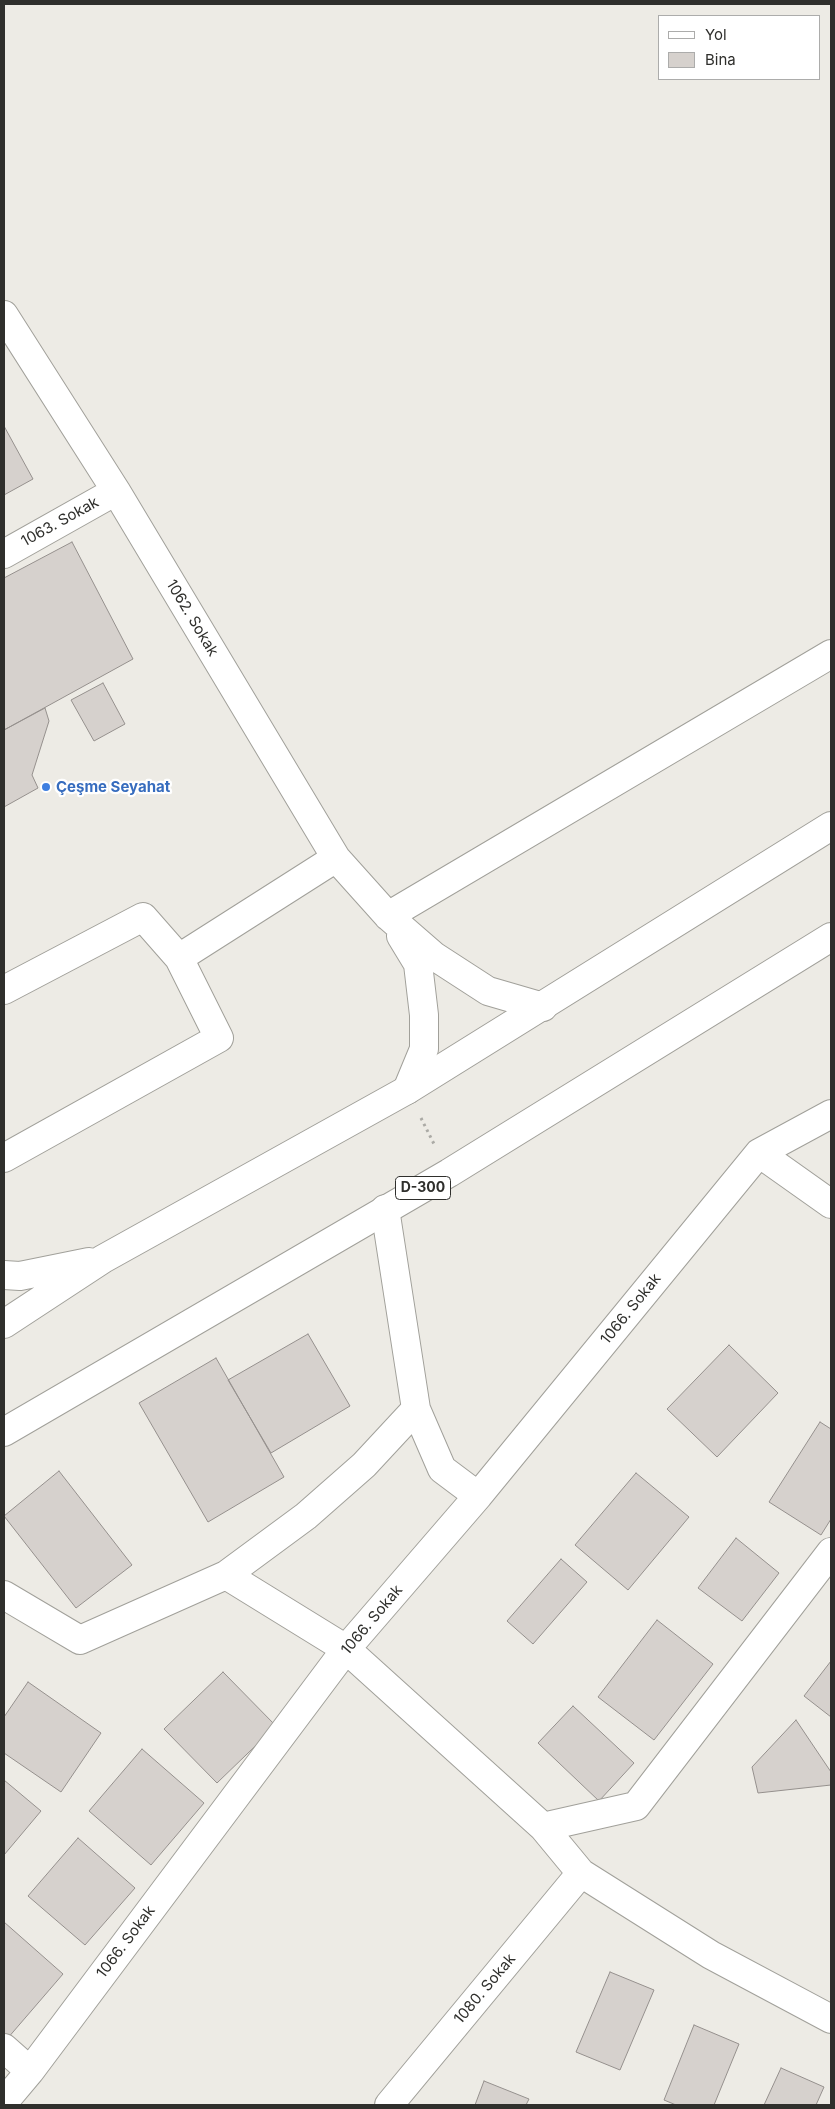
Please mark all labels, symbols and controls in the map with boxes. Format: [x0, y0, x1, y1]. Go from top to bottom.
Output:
legend [658, 15, 820, 80]
text: Yol [705, 25, 727, 44]
text: Bina [705, 50, 736, 69]
street label: 1063. Sokak [18, 493, 102, 551]
street label: 1062. Sokak [162, 576, 222, 660]
place label: Çeşme Seyahat [56, 778, 170, 796]
marker: Çeşme Seyahat [40, 781, 52, 793]
road number: D-300 [396, 1176, 450, 1200]
street label: 1066. Sokak [597, 1270, 665, 1348]
street label: 1066. Sokak [338, 1581, 406, 1659]
street label: 1066. Sokak [93, 1902, 159, 1982]
street label: 1080. Sokak [450, 1950, 520, 2028]

